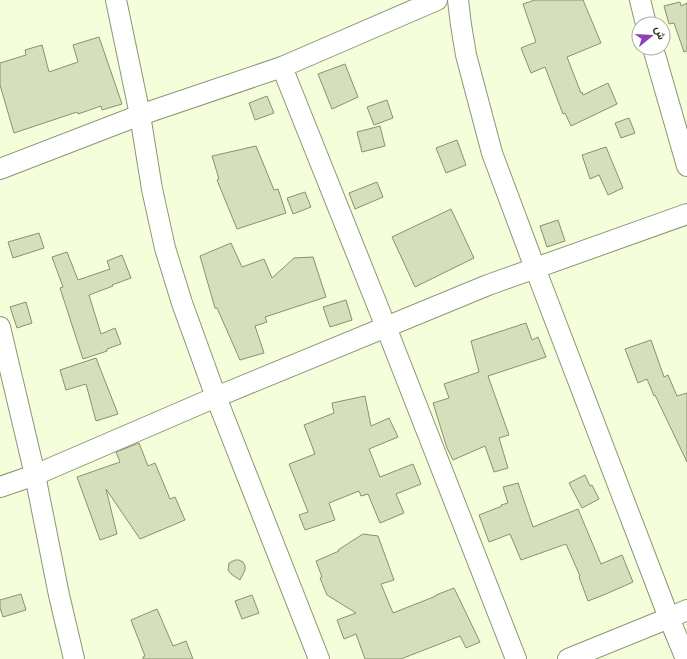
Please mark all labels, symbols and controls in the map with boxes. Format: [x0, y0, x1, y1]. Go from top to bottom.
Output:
north arrow [631, 16, 671, 56]
text: ش [652, 25, 668, 41]

